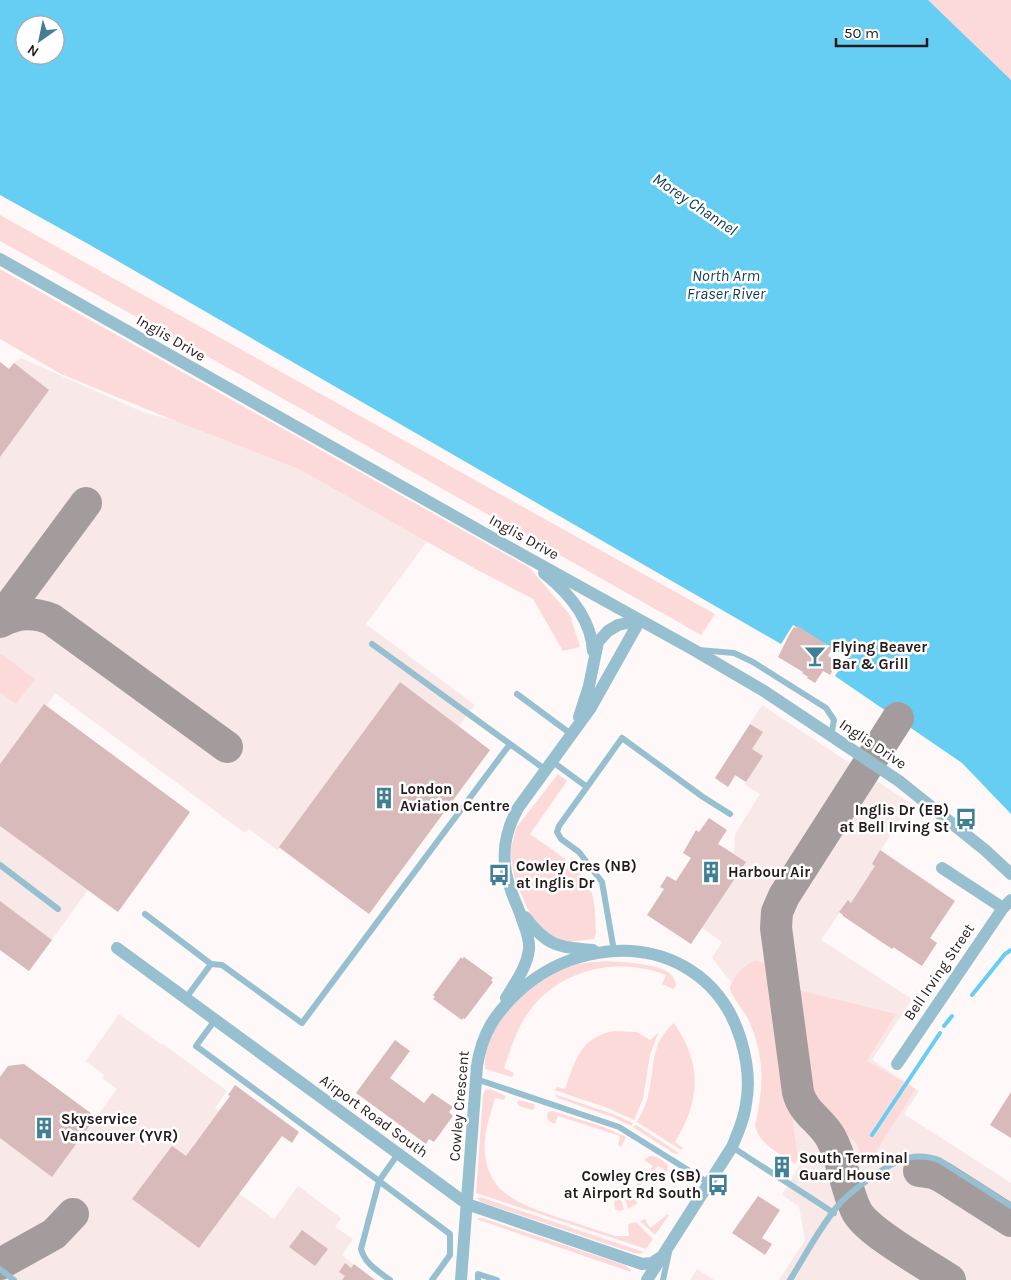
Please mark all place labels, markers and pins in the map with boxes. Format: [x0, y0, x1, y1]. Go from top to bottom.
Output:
place label: Flying Beaver Bar & Grill [832, 638, 927, 673]
bar icon: Flying Beaver Bar & Grill [802, 643, 828, 669]
place label: London Aviation Centre [400, 780, 510, 815]
building icon: London Aviation Centre [371, 785, 397, 811]
place label: Inglis Dr (EB) at Bell Irving St [839, 801, 949, 836]
bus stop icon: Inglis Dr (EB) at Bell Irving St [953, 806, 979, 832]
place label: Cowley Cres (NB) at Inglis Dr [516, 857, 637, 892]
building icon: Harbour Air [698, 859, 724, 885]
bus stop icon: Cowley Cres (NB) at Inglis Dr [486, 862, 512, 888]
place label: Harbour Air [728, 863, 810, 881]
place label: Skyservice Vancouver (YVR) [61, 1110, 178, 1145]
building icon: Skyservice Vancouver (YVR) [31, 1115, 57, 1141]
place label: South Terminal Guard House [799, 1149, 908, 1184]
building icon: South Terminal Guard House [769, 1154, 795, 1180]
place label: Cowley Cres (SB) at Airport Rd South [564, 1167, 701, 1202]
bus stop icon: Cowley Cres (SB) at Airport Rd South [705, 1172, 731, 1198]

